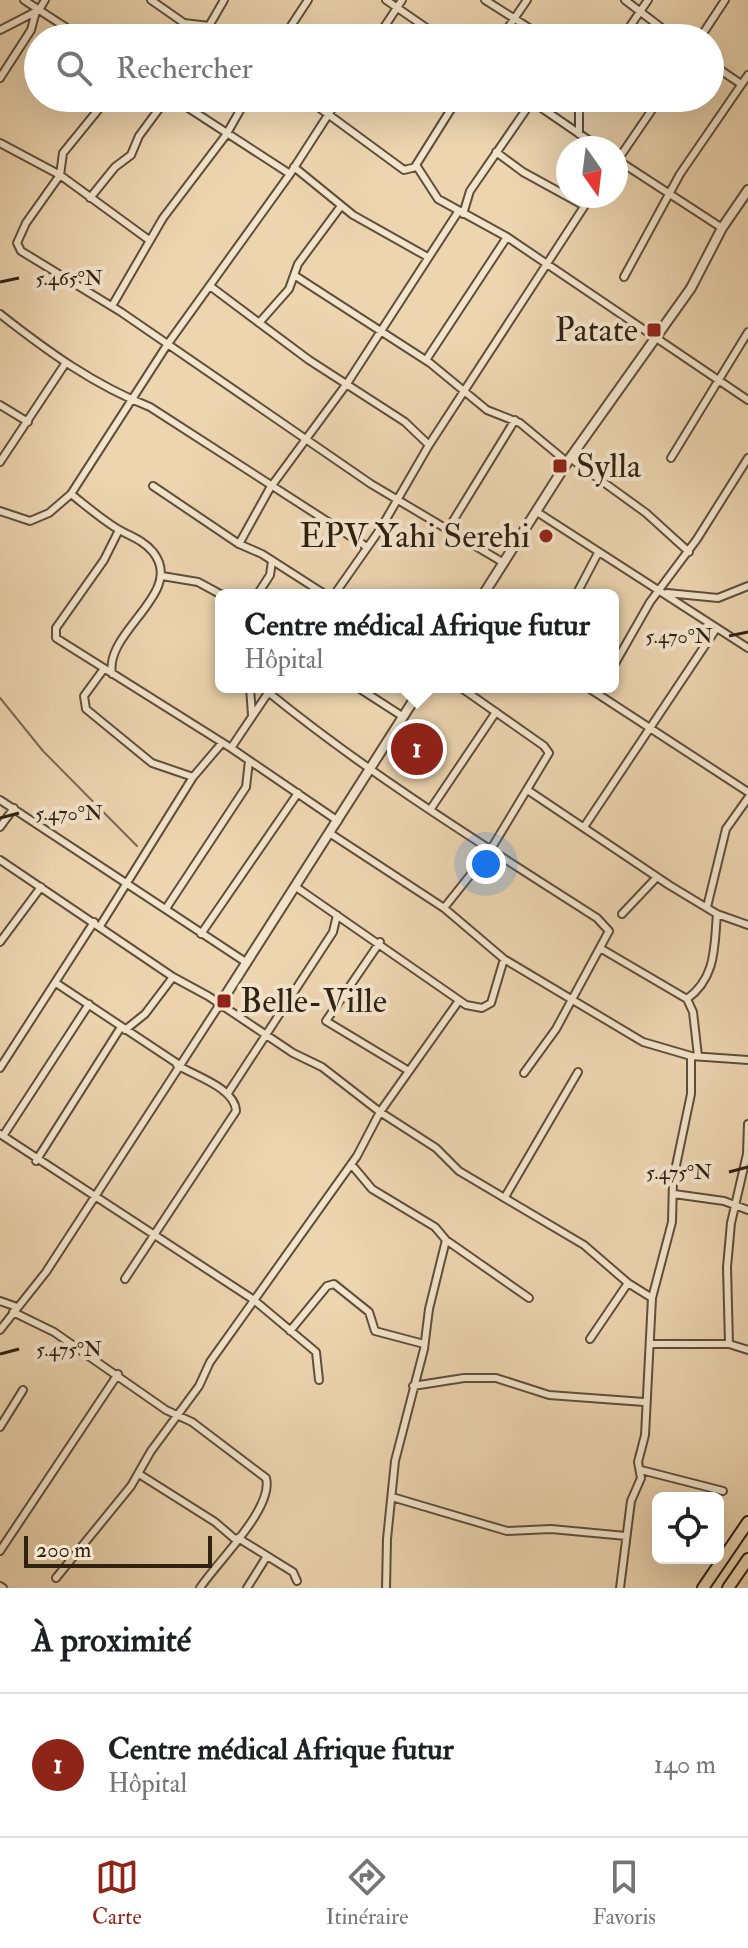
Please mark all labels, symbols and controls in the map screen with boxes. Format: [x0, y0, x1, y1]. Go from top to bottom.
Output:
search box [24, 24, 724, 112]
icon: search [52, 46, 96, 90]
text: Rechercher [116, 50, 253, 87]
north arrow [556, 136, 628, 208]
text: 5.465°N [35, 266, 103, 291]
place label: Patate [555, 309, 638, 352]
marker: Patate [645, 321, 663, 339]
place label: Sylla [576, 445, 642, 488]
marker: Sylla [551, 457, 569, 475]
place label: EPV Yahi Serehi [299, 515, 530, 558]
marker: EPV Yahi Serehi [537, 527, 555, 545]
popup [215, 589, 619, 693]
text: Centre médical Afrique futur [244, 607, 590, 644]
text: 5.470°N [645, 624, 713, 649]
text: Hôpital [244, 644, 323, 676]
pin: 1 [391, 719, 443, 779]
text: 5.470°N [35, 801, 103, 826]
your location [466, 844, 506, 884]
place label: Belle-Ville [240, 980, 387, 1023]
marker: Belle-Ville [215, 992, 233, 1010]
text: 5.475°N [646, 1160, 712, 1185]
text: 5.475°N [36, 1337, 102, 1362]
map controls [652, 1492, 724, 1564]
button: locate [652, 1492, 724, 1564]
scale bar [24, 1532, 212, 1568]
text: 200 m [36, 1536, 91, 1564]
text: À proximité [32, 1619, 191, 1662]
text: Centre médical Afrique futur [108, 1731, 454, 1768]
text: 1 [53, 1749, 63, 1781]
text: 140 m [654, 1749, 716, 1781]
text: Hôpital [108, 1768, 187, 1800]
tab: Carte [92, 1855, 142, 1931]
tab: Itinéraire [326, 1855, 408, 1931]
tab: Favoris [592, 1855, 656, 1931]

